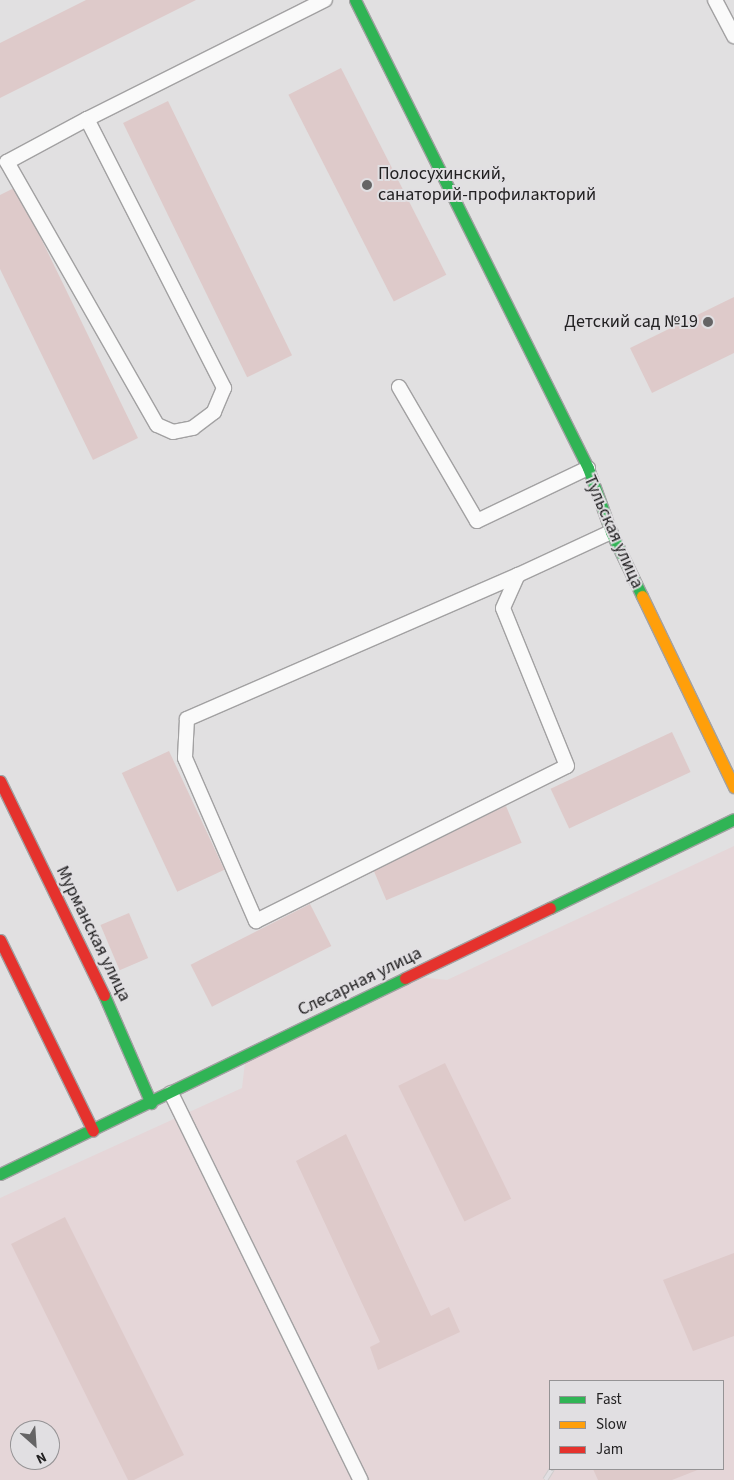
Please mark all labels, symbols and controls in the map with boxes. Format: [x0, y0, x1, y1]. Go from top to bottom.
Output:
place label: Полосухинский, санаторий-профилакторий [378, 164, 596, 206]
marker: Полосухинский, санаторий-профилакторий [360, 178, 374, 192]
place label: Детский сад №19 [564, 311, 698, 333]
marker: Детский сад №19 [702, 316, 714, 328]
street label: Тульская улица [578, 472, 648, 592]
street label: Мурманская улица [51, 863, 135, 1005]
street label: Слесарная улица [295, 943, 425, 1021]
legend [549, 1380, 724, 1470]
text: Fast [596, 1389, 622, 1410]
text: Slow [596, 1414, 627, 1435]
north arrow [10, 1420, 60, 1470]
text: Jam [596, 1439, 623, 1460]
text: N [33, 1447, 50, 1469]

